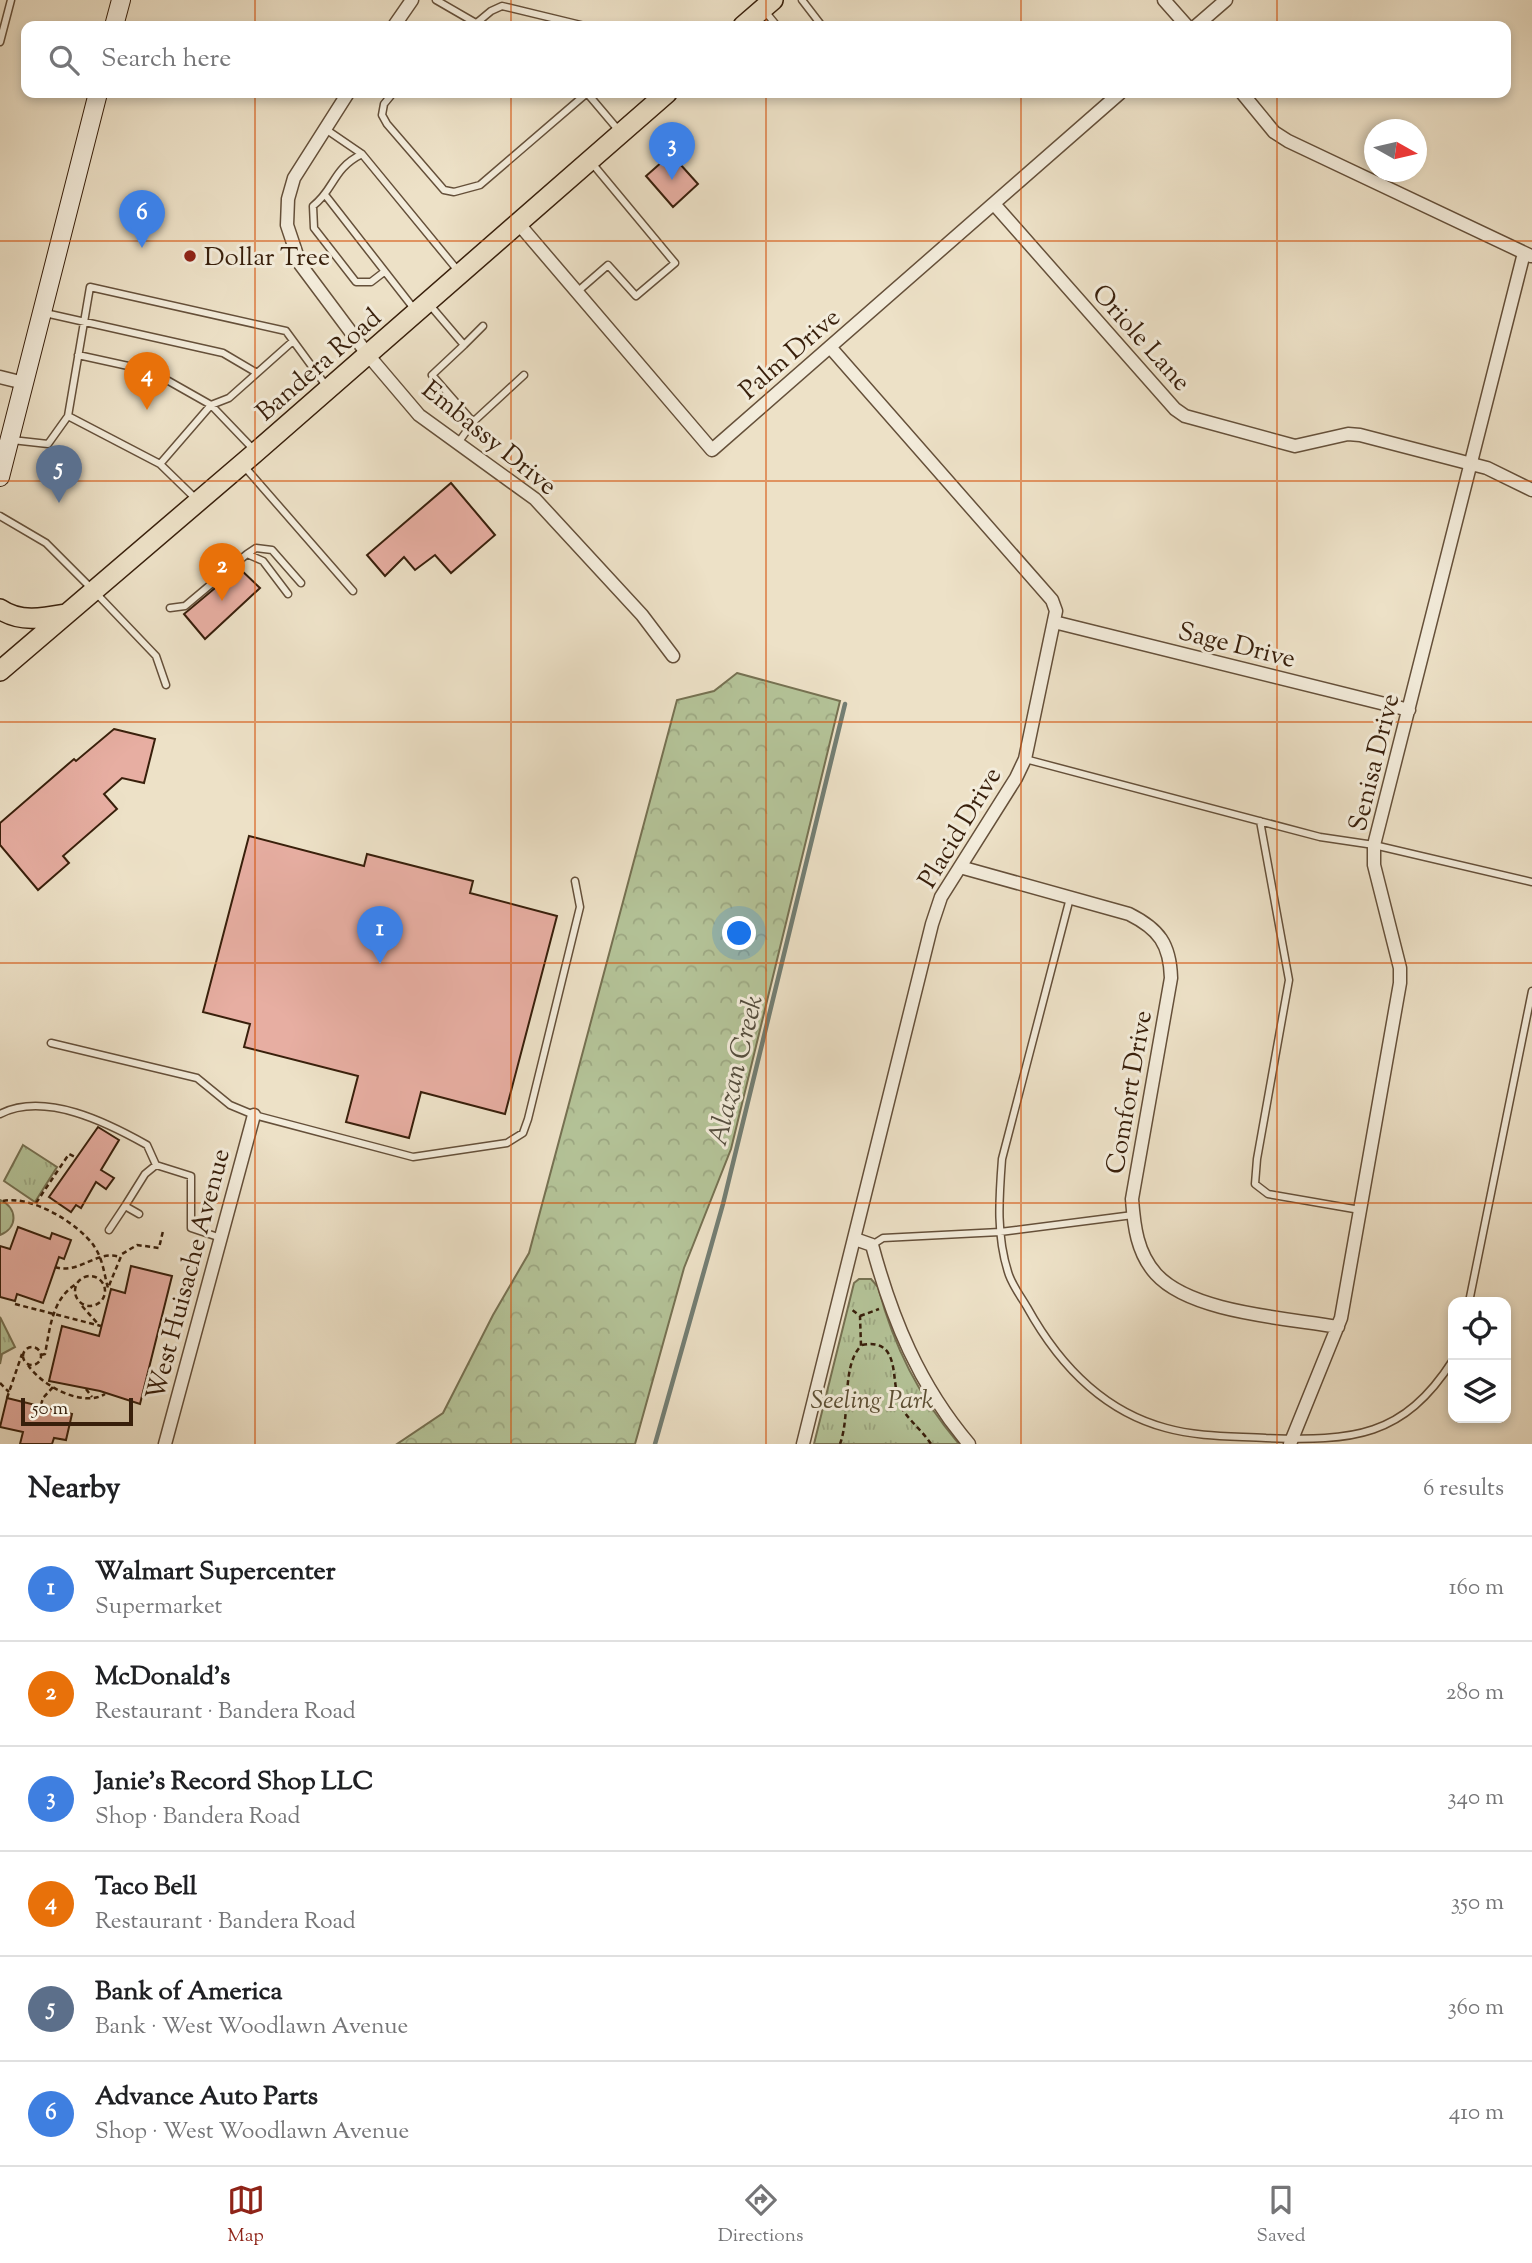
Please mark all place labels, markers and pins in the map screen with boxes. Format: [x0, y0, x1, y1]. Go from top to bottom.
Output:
pin: 3 [649, 122, 695, 180]
pin: 6 [119, 190, 165, 248]
place label: Dollar Tree [204, 240, 330, 277]
marker: Dollar Tree [182, 248, 198, 264]
pin: 4 [124, 352, 170, 410]
pin: 5 [36, 445, 82, 503]
pin: 2 [199, 543, 245, 601]
pin: 1 [357, 906, 403, 964]

